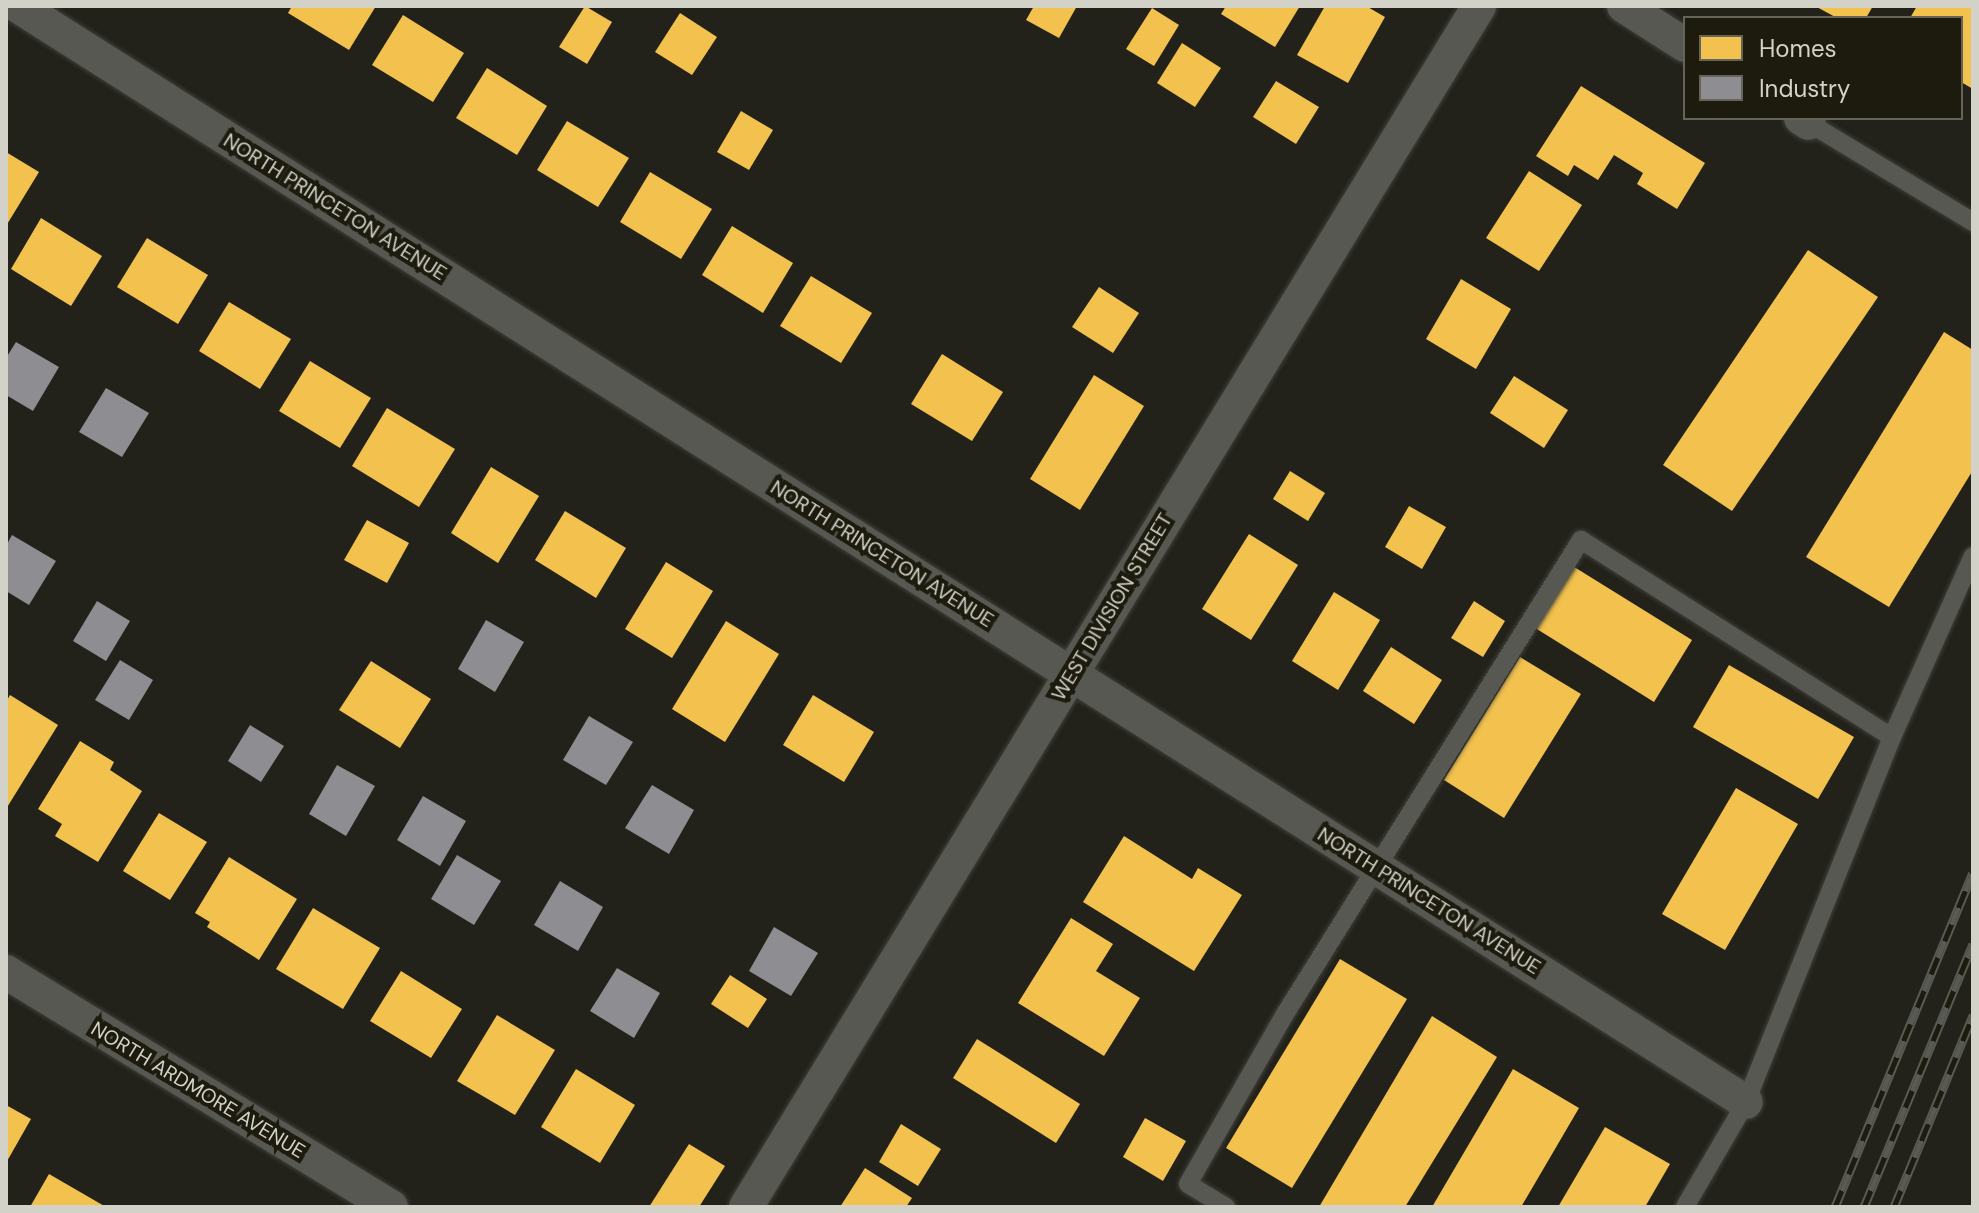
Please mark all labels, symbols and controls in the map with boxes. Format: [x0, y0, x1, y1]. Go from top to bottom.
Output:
legend [1683, 16, 1963, 120]
text: Homes [1759, 33, 1837, 64]
text: Industry [1759, 73, 1850, 104]
street label: NORTH PRINCETON AVENUE [219, 128, 451, 286]
street label: NORTH PRINCETON AVENUE [766, 475, 998, 633]
street label: WEST DIVISION STREET [1047, 509, 1177, 705]
street label: NORTH PRINCETON AVENUE [1313, 822, 1545, 980]
street label: NORTH ARDMORE AVENUE [87, 1017, 309, 1163]

